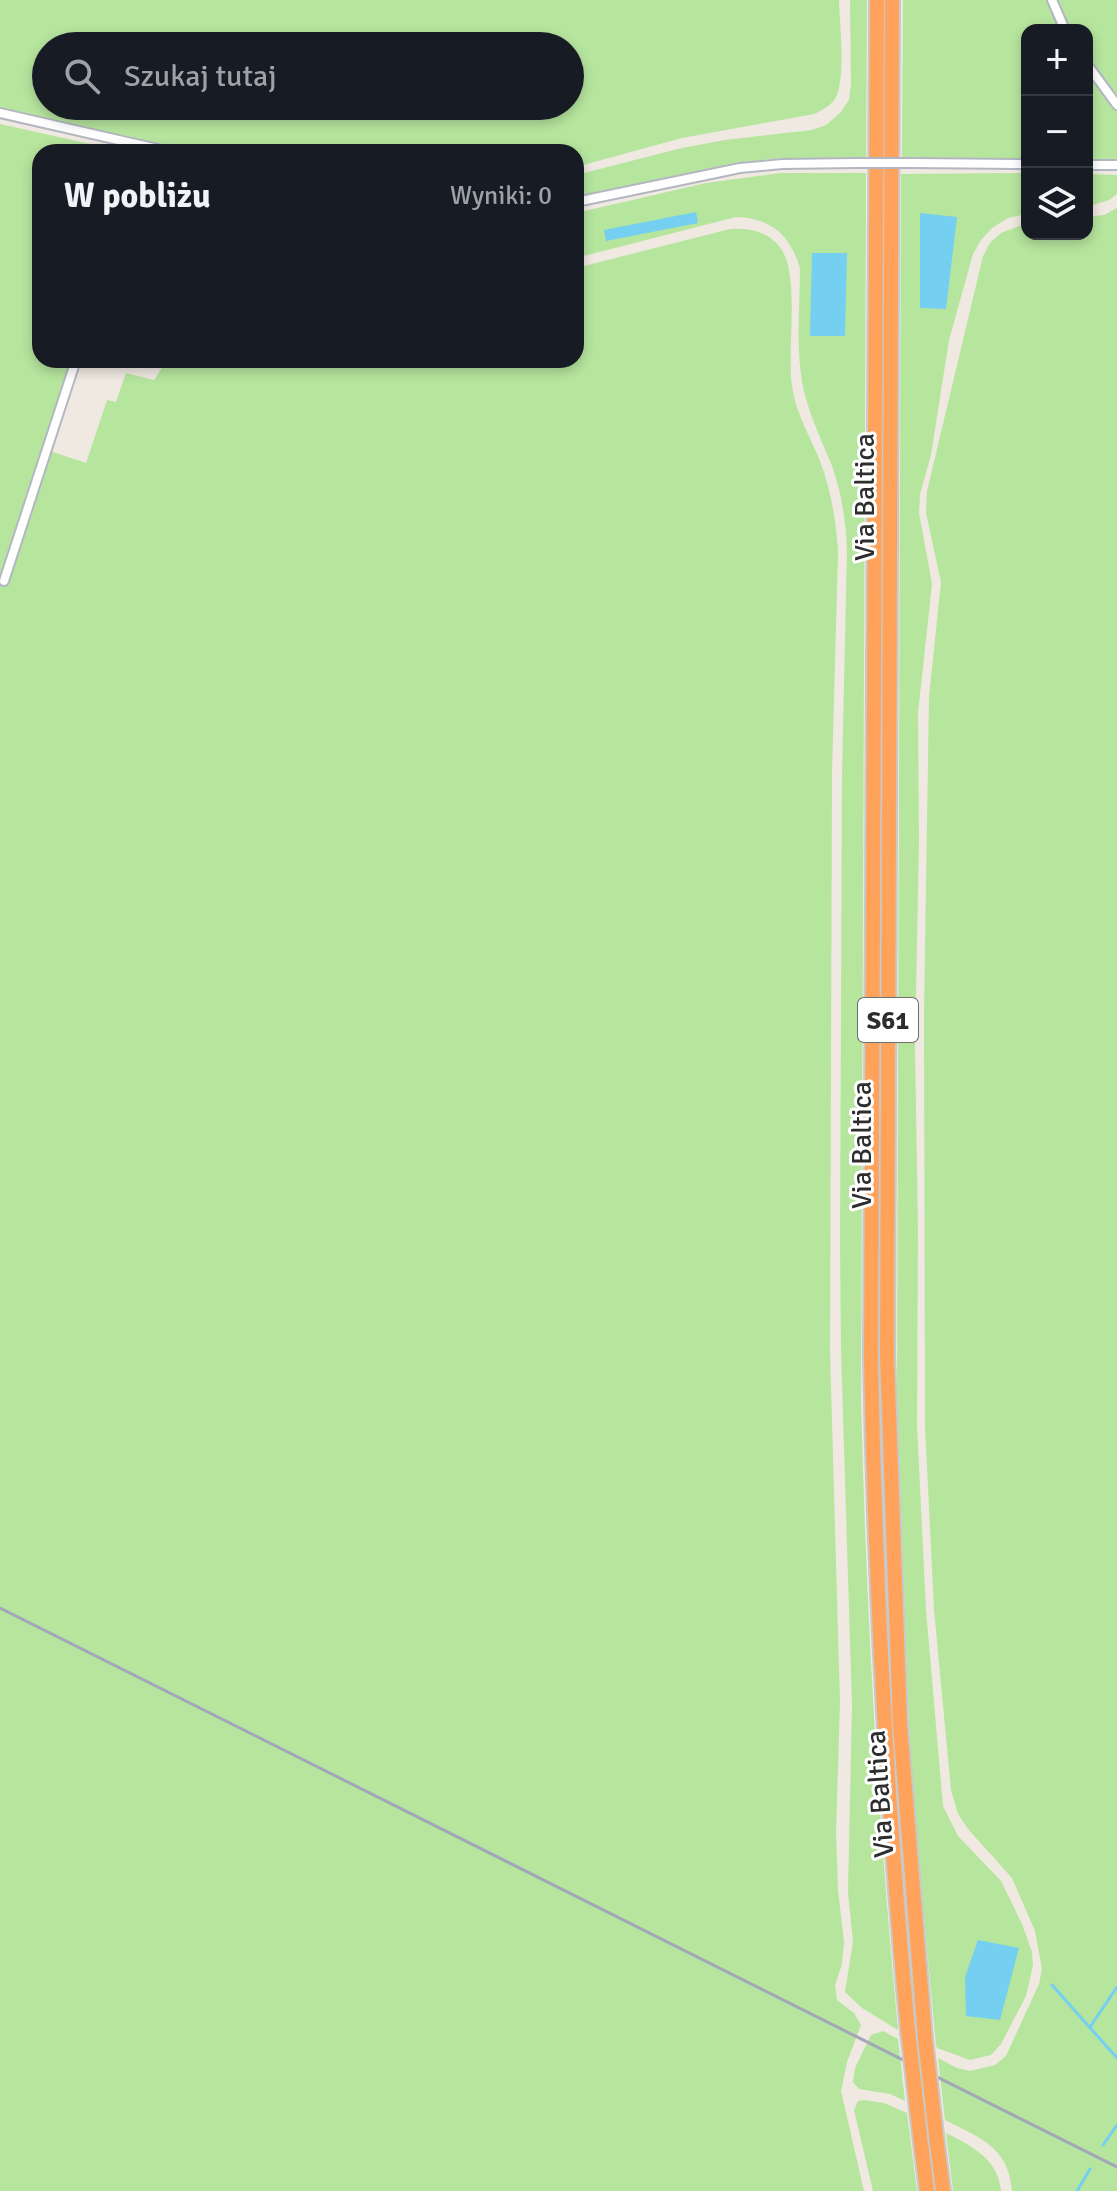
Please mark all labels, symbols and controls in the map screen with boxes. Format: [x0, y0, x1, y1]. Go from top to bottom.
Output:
map controls [1021, 24, 1093, 240]
button: + [1021, 24, 1093, 96]
search box [32, 32, 584, 120]
icon: search [60, 54, 104, 98]
text: Szukaj tutaj [124, 58, 277, 95]
button: − [1021, 96, 1093, 168]
button: layers [1021, 168, 1093, 240]
text: W pobliżu [64, 175, 211, 217]
text: Wyniki: 0 [450, 180, 552, 212]
street label: Via Baltica [848, 433, 882, 561]
road number: S61 [858, 998, 918, 1042]
street label: Via Baltica [845, 1081, 879, 1209]
street label: Via Baltica [859, 1729, 901, 1859]

